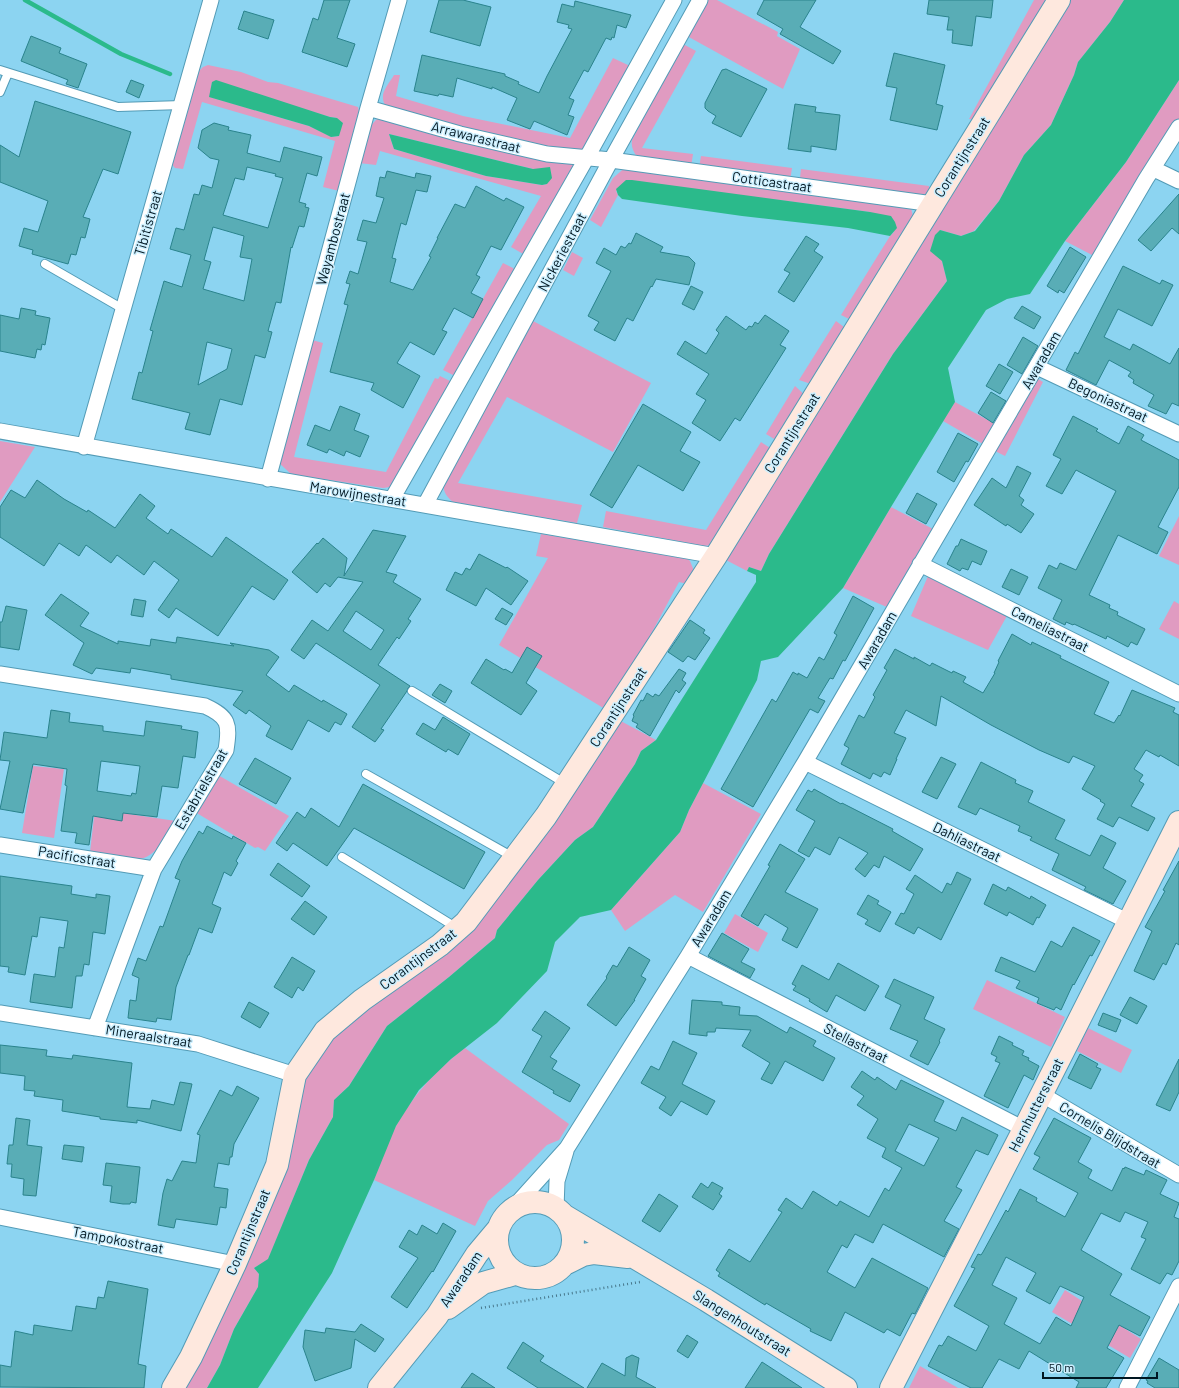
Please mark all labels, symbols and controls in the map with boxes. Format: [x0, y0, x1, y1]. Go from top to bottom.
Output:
street label: Corantijnstraat [930, 113, 993, 200]
street label: Arrawarastraat [430, 117, 522, 156]
street label: Cotticastraat [731, 167, 813, 196]
street label: Tibitistraat [130, 188, 165, 258]
street label: Wayambostraat [312, 191, 353, 287]
street label: Nickeriestraat [534, 209, 589, 294]
street label: Awaradam [1017, 328, 1064, 392]
street label: Begoniastraat [1066, 374, 1151, 425]
street label: Corantijnstraat [760, 389, 823, 476]
street label: Marowijnestraat [309, 477, 408, 510]
street label: Cameliastraat [1009, 602, 1092, 655]
street label: Awaradam [853, 608, 900, 672]
street label: Corantijnstraat [585, 664, 650, 750]
street label: Estabrielstraat [171, 745, 231, 832]
street label: Dahliastraat [930, 818, 1004, 865]
street label: Pacificstraat [37, 842, 117, 871]
street label: Awaradam [687, 886, 734, 949]
street label: Corantijnstraat [376, 924, 459, 993]
street label: Stellastraat [821, 1019, 891, 1066]
street label: Mineraalstraat [105, 1020, 194, 1051]
street label: Hernhutterstraat [1005, 1055, 1067, 1155]
street label: Cornelis Blijdstraat [1056, 1098, 1164, 1172]
street label: Corantijnstraat [222, 1186, 273, 1277]
street label: Tampokostraat [71, 1222, 165, 1257]
street label: Awaradam [436, 1248, 485, 1310]
street label: Slangenhoutstraat [690, 1286, 794, 1360]
scale bar [1043, 1354, 1157, 1380]
text: 50 m [1049, 1360, 1074, 1374]

